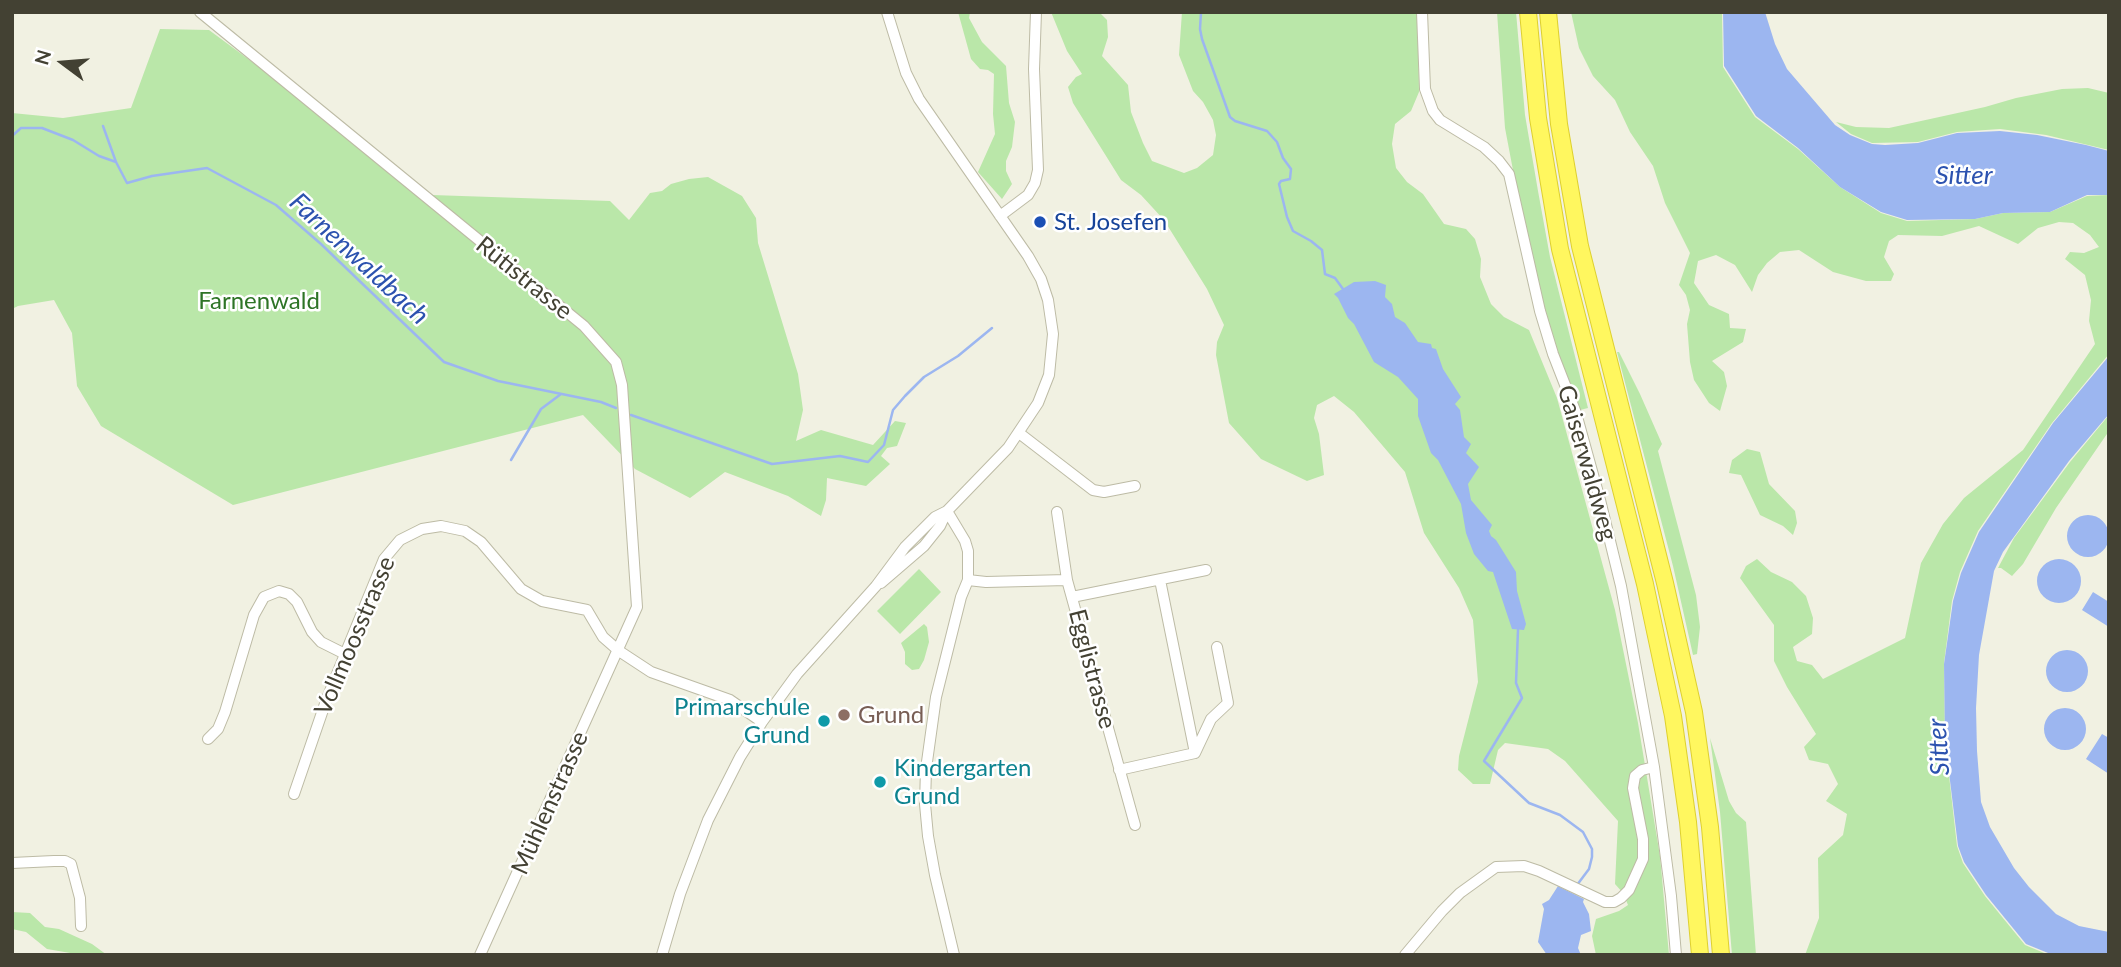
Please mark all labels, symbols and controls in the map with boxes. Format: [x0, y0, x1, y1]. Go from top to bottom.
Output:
north arrow [28, 28, 98, 98]
text: N [29, 47, 55, 67]
water label: Sitter [1935, 160, 1993, 192]
water label: Farnenwaldbach [283, 187, 435, 331]
place label: St. Josefen [1054, 208, 1167, 236]
marker: St. Josefen [1032, 214, 1048, 230]
street label: Rütistrasse [470, 230, 578, 326]
park label: Farnenwald [198, 287, 320, 315]
street label: Gaiserwaldweg [1551, 382, 1623, 544]
street label: Vollmoosstrasse [309, 552, 401, 720]
street label: Egglistrasse [1062, 606, 1122, 732]
place label: Primarschule Grund [674, 693, 810, 749]
place label: Grund [858, 701, 924, 729]
marker: Grund [836, 707, 852, 723]
marker: Primarschule Grund [816, 713, 832, 729]
water label: Sitter [1921, 717, 1957, 777]
street label: Mühlenstrasse [506, 727, 594, 879]
place label: Kindergarten Grund [894, 754, 1031, 810]
marker: Kindergarten Grund [872, 774, 888, 790]

